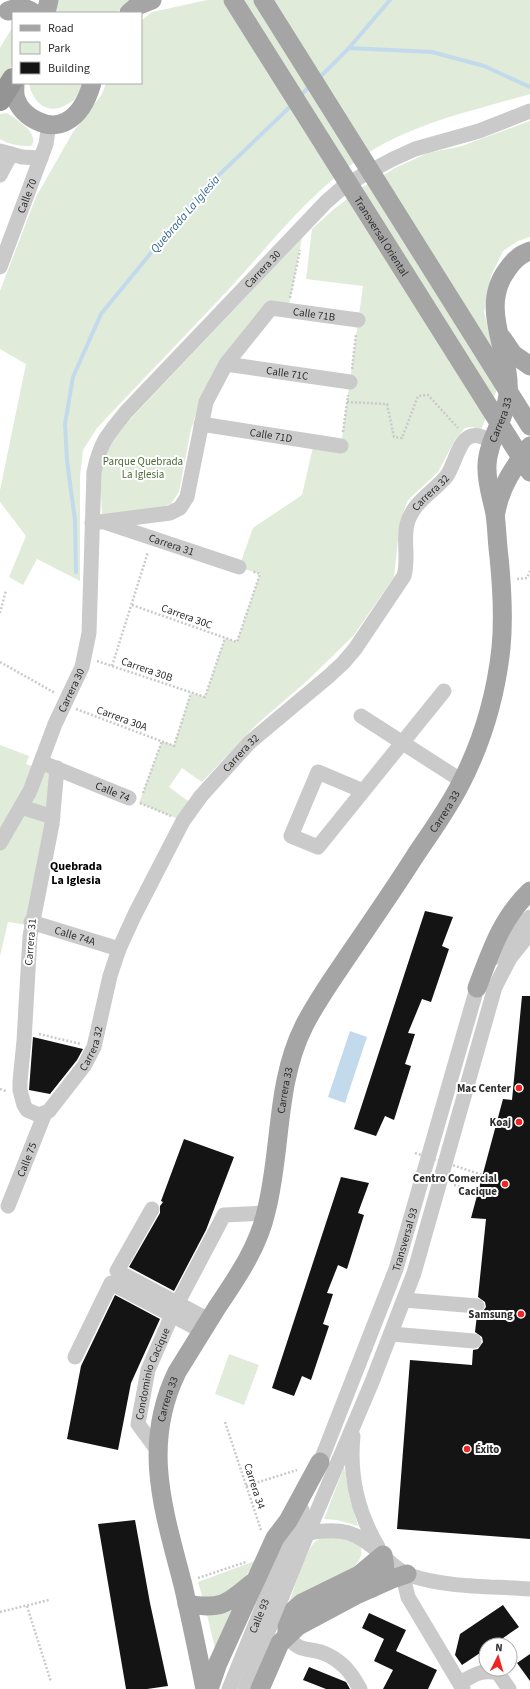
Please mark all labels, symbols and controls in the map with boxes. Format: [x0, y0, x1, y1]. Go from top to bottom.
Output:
legend [12, 12, 142, 84]
text: Road [48, 20, 74, 37]
text: Park [48, 40, 70, 57]
text: Building [48, 60, 90, 77]
water label: Quebrada La Iglesia [147, 171, 224, 257]
street label: Calle 70 [14, 176, 40, 216]
street label: Transversal Oriental [350, 194, 412, 279]
street label: Carrera 30 [241, 247, 284, 292]
street label: Calle 71B [292, 304, 337, 325]
street label: Calle 71C [265, 363, 309, 384]
street label: Carrera 33 [485, 396, 516, 445]
street label: Calle 71D [249, 425, 294, 446]
park label: Parque Quebrada La Iglesia [103, 454, 183, 482]
street label: Carrera 32 [408, 471, 453, 514]
street label: Carrera 31 [147, 530, 196, 560]
street label: Carrera 30C [159, 600, 214, 633]
street label: Carrera 30B [119, 654, 175, 685]
street label: Carrera 30 [55, 666, 88, 715]
street label: Carrera 30A [94, 702, 149, 735]
street label: Carrera 32 [219, 731, 262, 775]
street label: Calle 74 [93, 778, 133, 806]
street label: Carrera 33 [426, 788, 464, 836]
district label: Quebrada La Iglesia [50, 858, 102, 889]
street label: Carrera 31 [21, 918, 40, 966]
street label: Calle 74A [53, 923, 97, 949]
street label: Carrera 32 [76, 1025, 106, 1074]
street label: Carrera 33 [274, 1066, 297, 1115]
place label: Mac Center [457, 1081, 512, 1096]
marker: Mac Center [514, 1083, 524, 1093]
place label: Koaj [490, 1115, 511, 1130]
marker: Koaj [514, 1117, 524, 1127]
street label: Calle 75 [13, 1140, 41, 1179]
place label: Centro Comercial Cacique [413, 1171, 498, 1199]
marker: Centro Comercial Cacique [500, 1179, 510, 1189]
street label: Transversal 93 [389, 1206, 421, 1273]
place label: Samsung [468, 1307, 513, 1322]
marker: Samsung [516, 1309, 526, 1319]
street label: Condominio Cacique [132, 1325, 174, 1421]
street label: Carrera 33 [154, 1374, 182, 1423]
place label: Éxito [475, 1442, 499, 1457]
marker: Éxito [462, 1444, 472, 1454]
street label: Carrera 34 [240, 1461, 269, 1511]
street label: Calle 93 [246, 1597, 273, 1636]
north arrow [478, 1637, 518, 1677]
text: N [495, 1640, 503, 1655]

